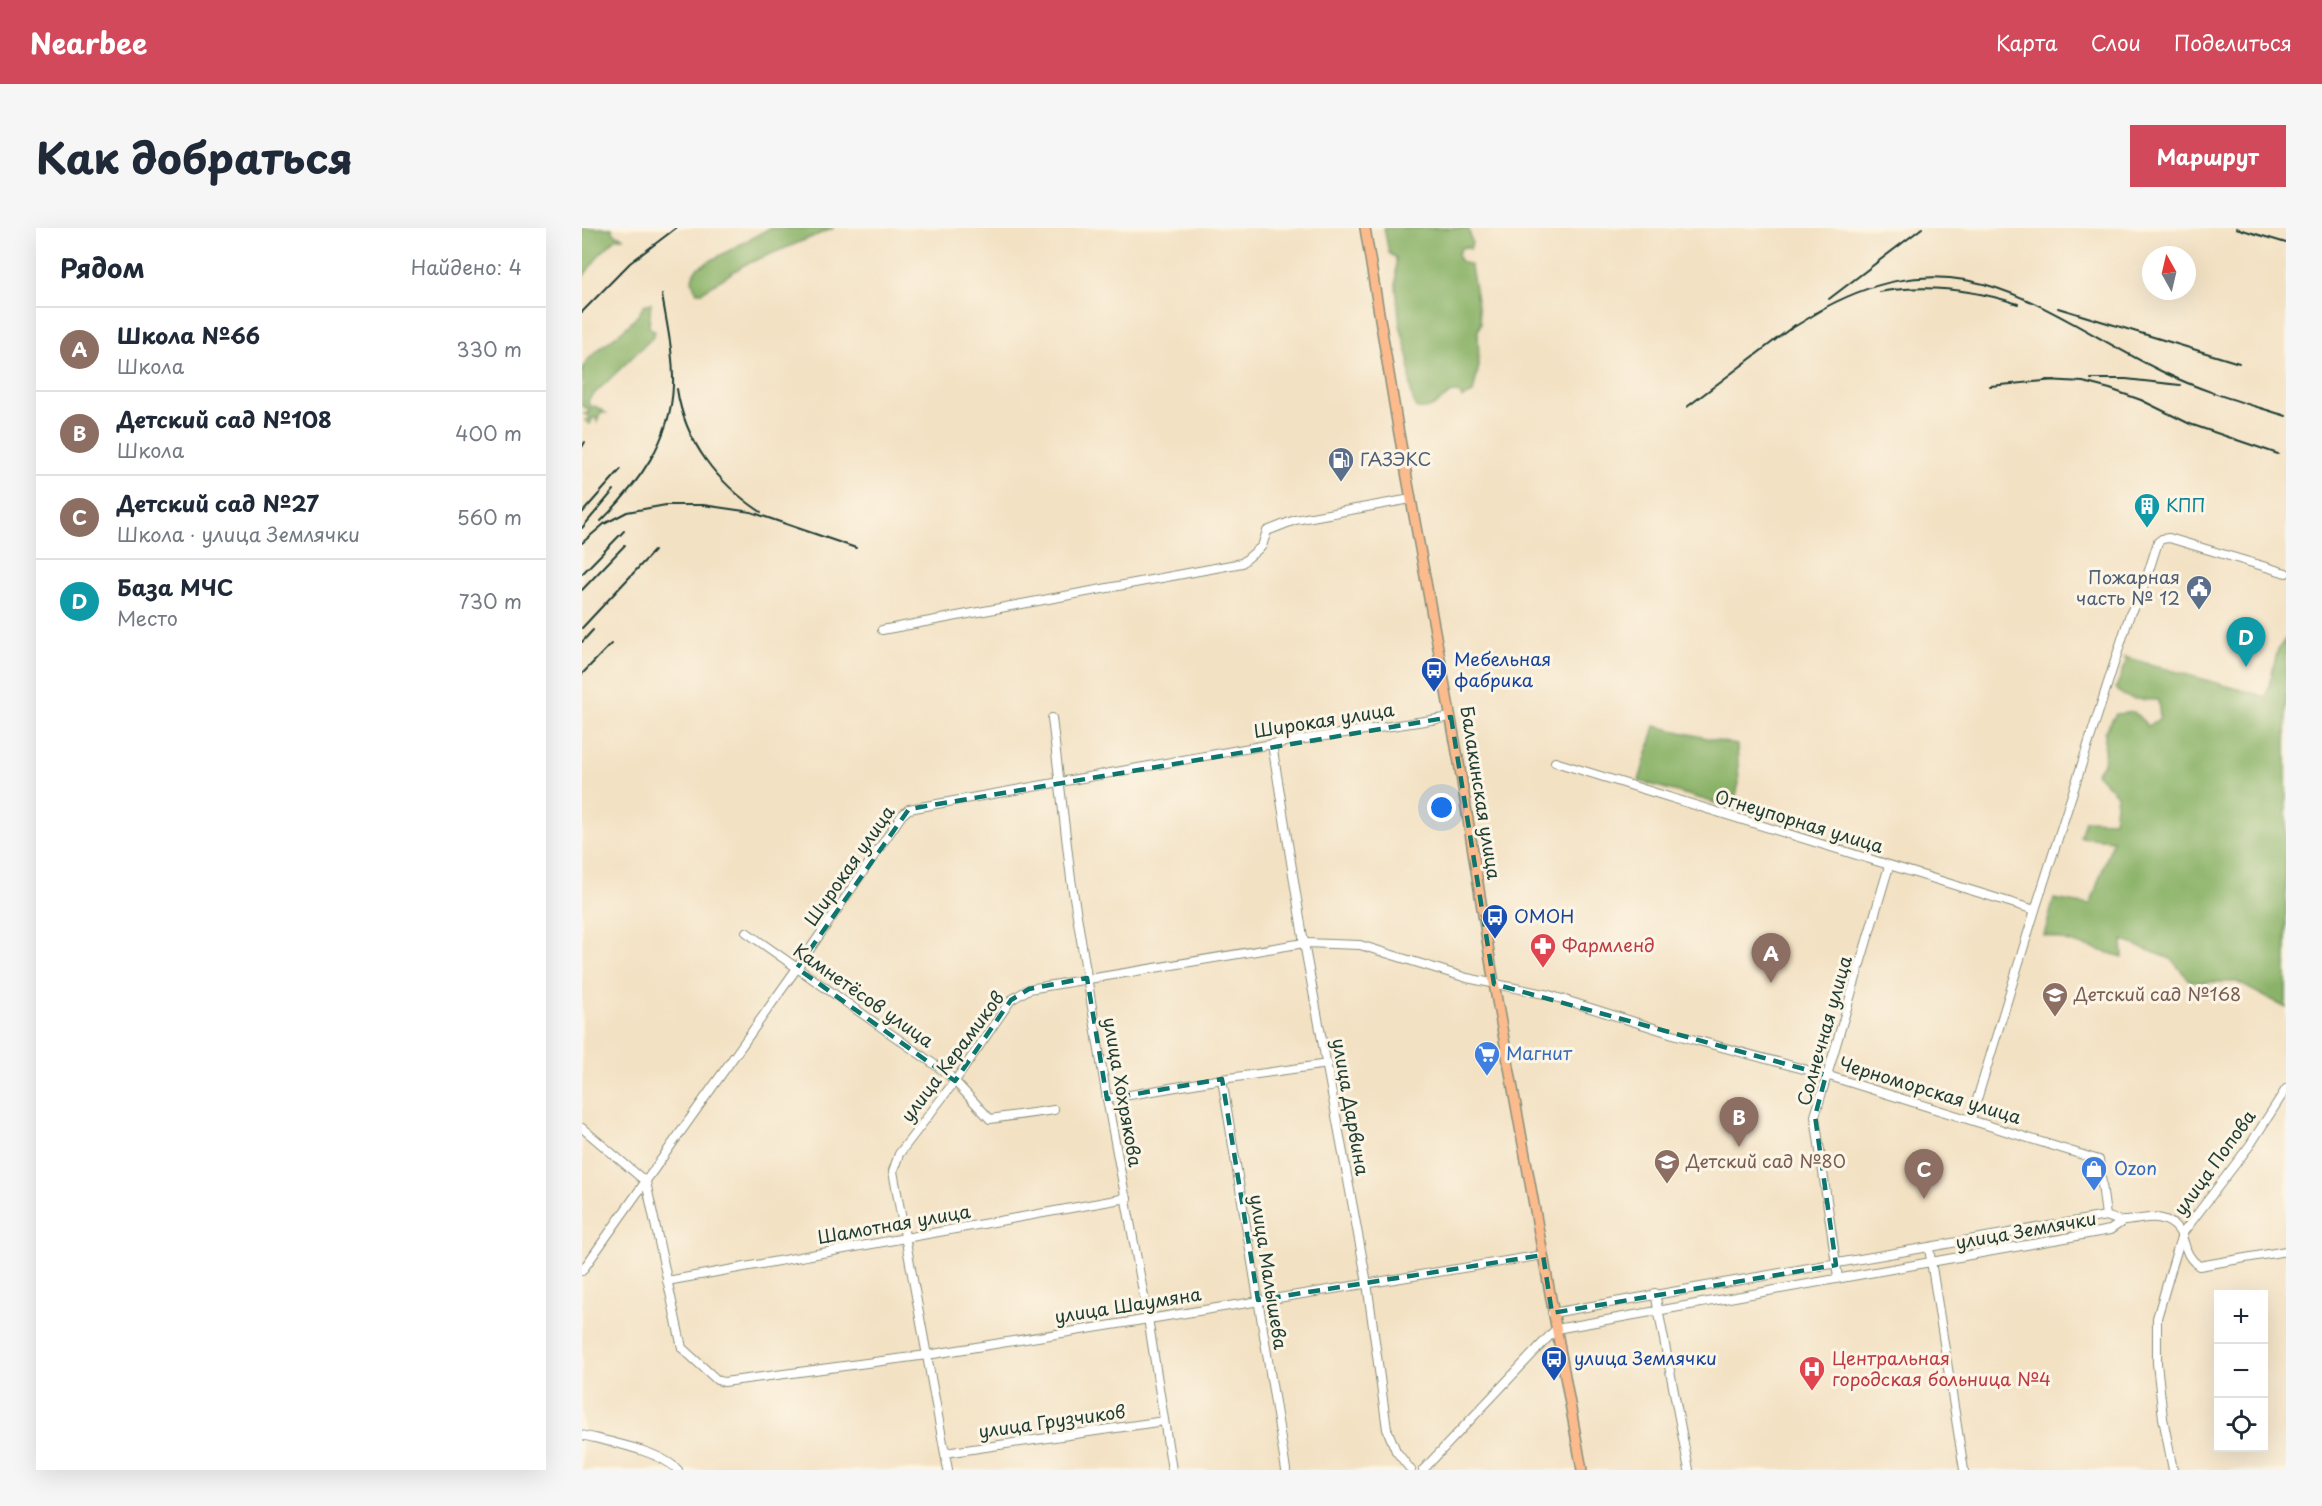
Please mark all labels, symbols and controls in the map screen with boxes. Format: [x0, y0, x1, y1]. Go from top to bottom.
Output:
text: Nearbee [30, 21, 147, 64]
text: Карта [1996, 26, 2058, 58]
text: Слои [2091, 26, 2141, 58]
text: Поделиться [2174, 26, 2292, 58]
text: Как добраться [36, 125, 353, 188]
button: Маршрут [2130, 125, 2286, 187]
north arrow [2142, 246, 2196, 300]
text: Рядом [60, 248, 145, 287]
text: Найдено: 4 [411, 252, 522, 282]
text: Школа №66 [117, 318, 260, 351]
text: A [72, 334, 87, 364]
text: 330 m [456, 334, 522, 364]
text: Школа [117, 351, 184, 381]
text: Детский сад №108 [117, 402, 332, 435]
text: B [73, 418, 86, 448]
text: 400 m [455, 418, 522, 448]
text: Школа [117, 435, 184, 465]
fuel station icon: ГАЗЭКС [1326, 445, 1356, 483]
place label: ГАЗЭКС [1360, 445, 1431, 472]
text: Детский сад №27 [117, 486, 319, 519]
building icon: КПП [2132, 491, 2162, 529]
place label: КПП [2166, 491, 2206, 518]
text: C [72, 502, 87, 532]
text: 560 m [457, 502, 522, 532]
text: Школа · улица Землячки [117, 519, 360, 549]
place label: Пожарная часть № 12 [2076, 563, 2180, 611]
text: База МЧС [117, 570, 233, 603]
public building icon: Пожарная часть № 12 [2184, 573, 2214, 611]
text: D [72, 586, 87, 616]
text: 730 m [459, 586, 522, 616]
text: Место [117, 603, 178, 633]
pin: D [2226, 618, 2266, 667]
place label: Мебельная фабрика [1454, 645, 1551, 693]
bus stop icon: Мебельная фабрика [1419, 655, 1449, 693]
street label: Широкая улица [1252, 695, 1396, 744]
street label: Балакинская улица [1454, 704, 1509, 882]
street label: Огнеупорная улица [1712, 782, 1888, 859]
your location [1427, 793, 1456, 822]
street label: Широкая улица [797, 799, 901, 931]
bus stop icon: ОМОН [1480, 902, 1510, 940]
place label: ОМОН [1514, 902, 1574, 929]
pharmacy icon: Фармленд [1528, 931, 1558, 969]
place label: Фармленд [1562, 931, 1655, 958]
pin: A [1752, 934, 1790, 983]
street label: Камнетёсов улица [788, 936, 940, 1054]
street label: Солнечная улица [1789, 952, 1858, 1109]
school or university icon: Детский сад №168 [2040, 980, 2070, 1018]
place label: Детский сад №168 [2073, 980, 2241, 1007]
street label: улица Керамиков [893, 985, 1010, 1127]
street label: улица Хохрякова [1097, 1015, 1150, 1169]
street label: улица Дарвина [1326, 1036, 1377, 1178]
supermarket icon: Магнит [1472, 1039, 1502, 1077]
place label: Магнит [1506, 1039, 1573, 1066]
street label: Черноморская улица [1836, 1049, 2025, 1130]
pin: B [1720, 1098, 1758, 1147]
street label: улица Попова [2166, 1103, 2262, 1221]
school or university icon: Детский сад №80 [1652, 1147, 1682, 1185]
place label: Детский сад №80 [1685, 1147, 1846, 1174]
pin: C [1904, 1150, 1944, 1199]
shop icon: Ozon [2079, 1154, 2109, 1192]
place label: Ozon [2114, 1154, 2157, 1181]
street label: улица Малышева [1244, 1192, 1295, 1352]
street label: Шамотная улица [815, 1197, 973, 1250]
street label: улица Землячки [1953, 1204, 2098, 1255]
street label: улица Шаумяна [1052, 1279, 1204, 1329]
map controls [2214, 1290, 2268, 1452]
button: + [2214, 1290, 2268, 1344]
bus stop icon: улица Землячки [1539, 1344, 1569, 1382]
place label: улица Землячки [1574, 1344, 1717, 1371]
place label: Центральная городская больница №4 [1832, 1344, 2051, 1392]
button: − [2214, 1344, 2268, 1398]
hospital icon: Центральная городская больница №4 [1797, 1354, 1827, 1392]
street label: улица Грузчиков [977, 1397, 1127, 1444]
button: locate [2214, 1398, 2268, 1452]

